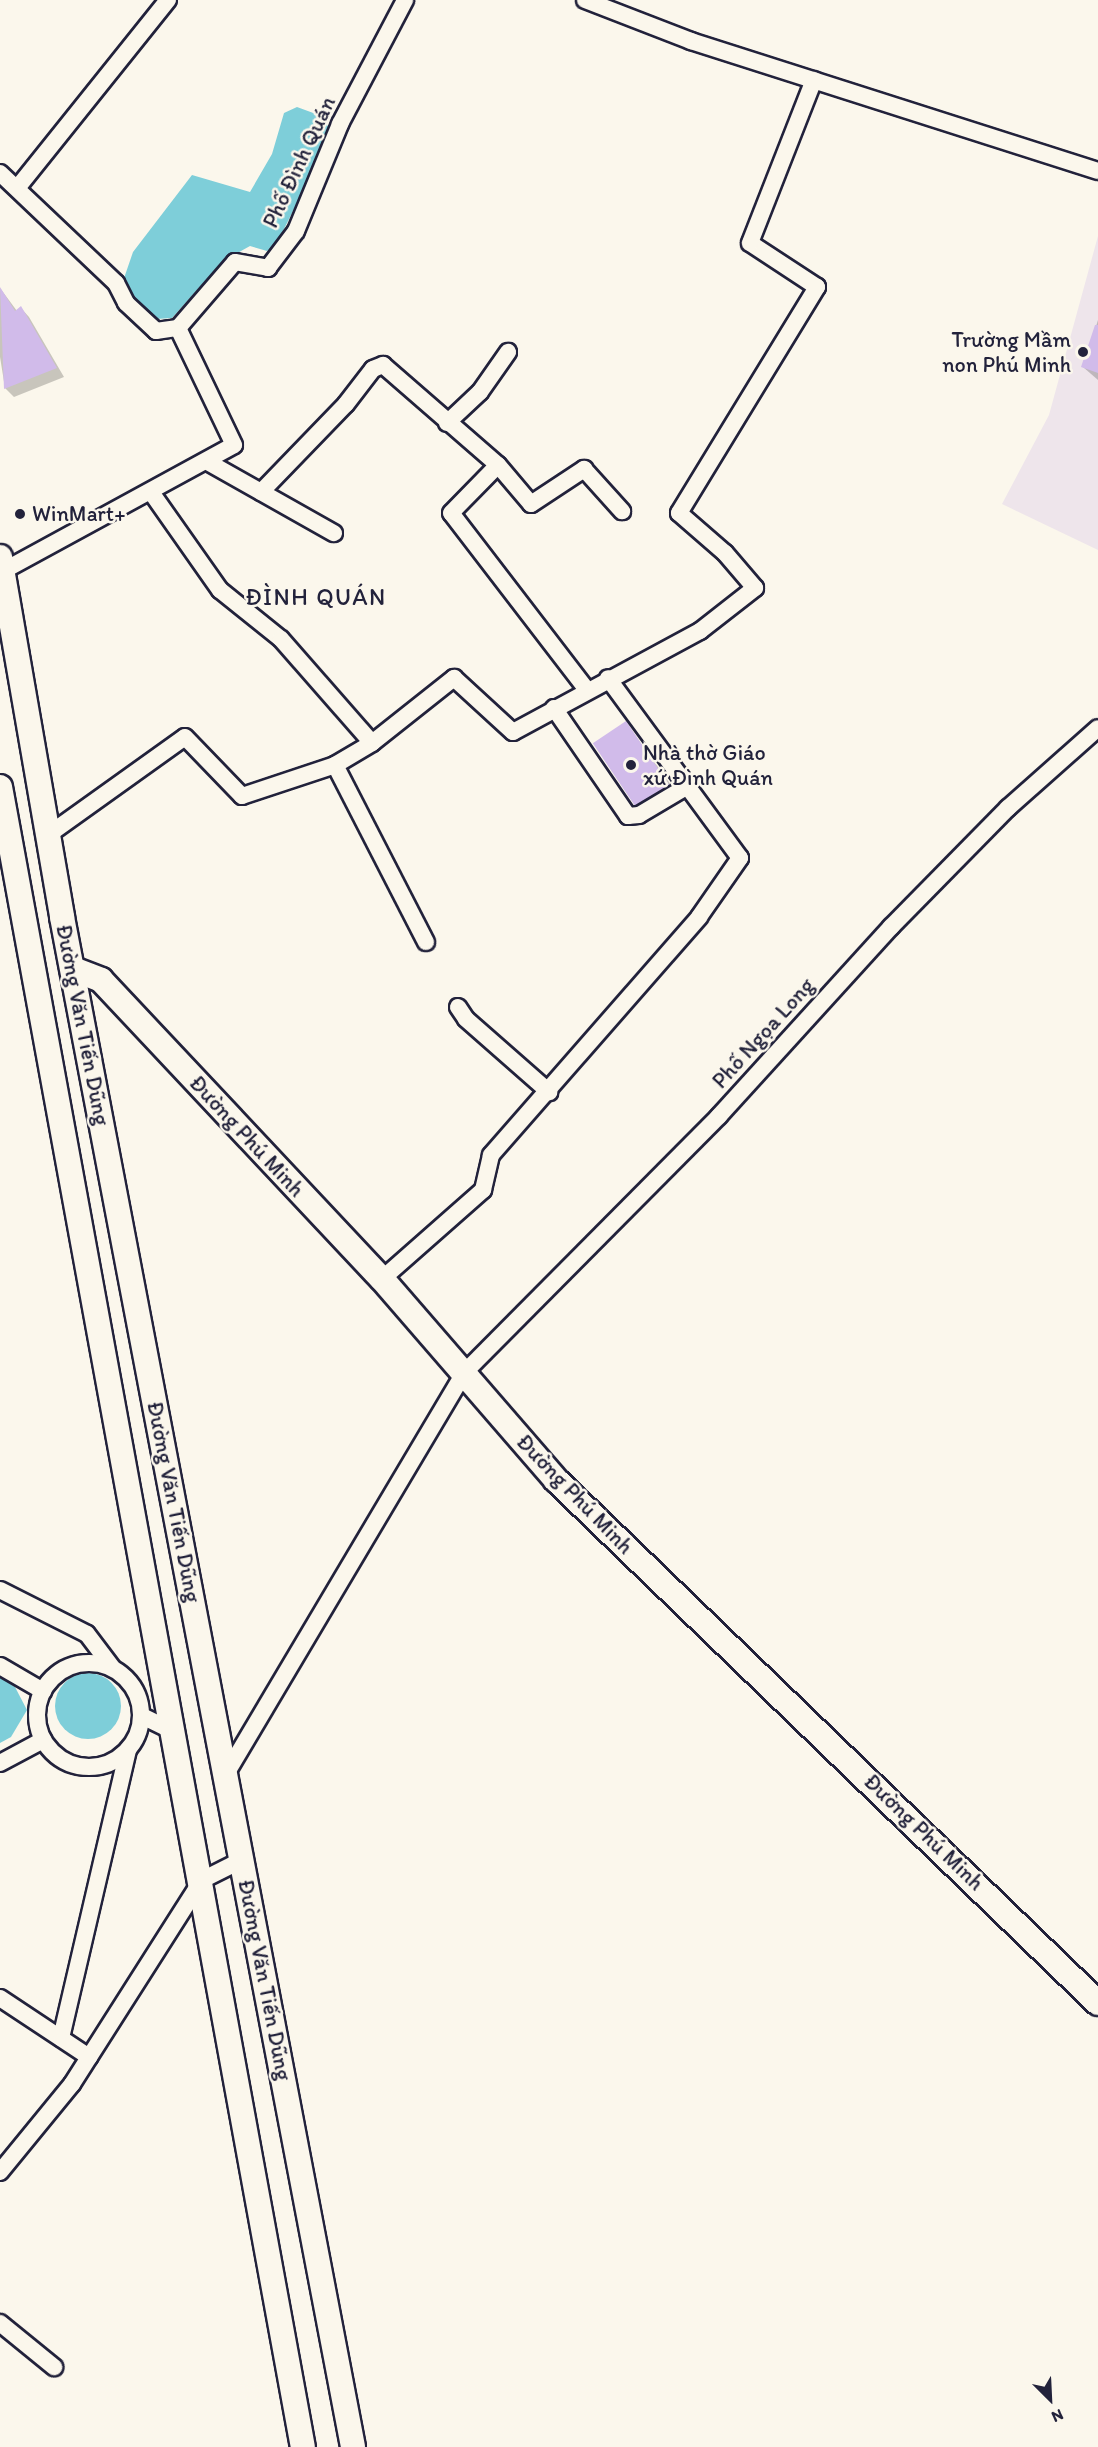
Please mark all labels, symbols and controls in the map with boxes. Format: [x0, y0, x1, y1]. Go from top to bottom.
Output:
street label: Phố Đình Quán [257, 92, 341, 232]
place label: Trường Mầm non Phú Minh [943, 326, 1071, 378]
marker: Trường Mầm non Phú Minh [1076, 345, 1090, 359]
place label: WinMart+ [32, 501, 126, 527]
marker: WinMart+ [13, 507, 27, 521]
district label: ĐÌNH QUÁN [245, 583, 387, 611]
place label: Nhà thờ Giáo xứ Đình Quán [643, 739, 773, 790]
marker: Nhà thờ Giáo xứ Đình Quán [624, 758, 638, 772]
street label: Đường Văn Tiến Dũng [50, 922, 116, 1128]
street label: Phố Ngọa Long [706, 972, 820, 1094]
street label: Đường Phú Minh [184, 1070, 310, 1202]
street label: Đường Văn Tiến Dũng [141, 1399, 207, 1605]
street label: Đường Phú Minh [511, 1429, 639, 1559]
street label: Đường Phú Minh [859, 1768, 989, 1896]
street label: Đường Văn Tiến Dũng [232, 1877, 298, 2083]
north arrow [1020, 2369, 1080, 2429]
text: N [1049, 2405, 1066, 2427]

